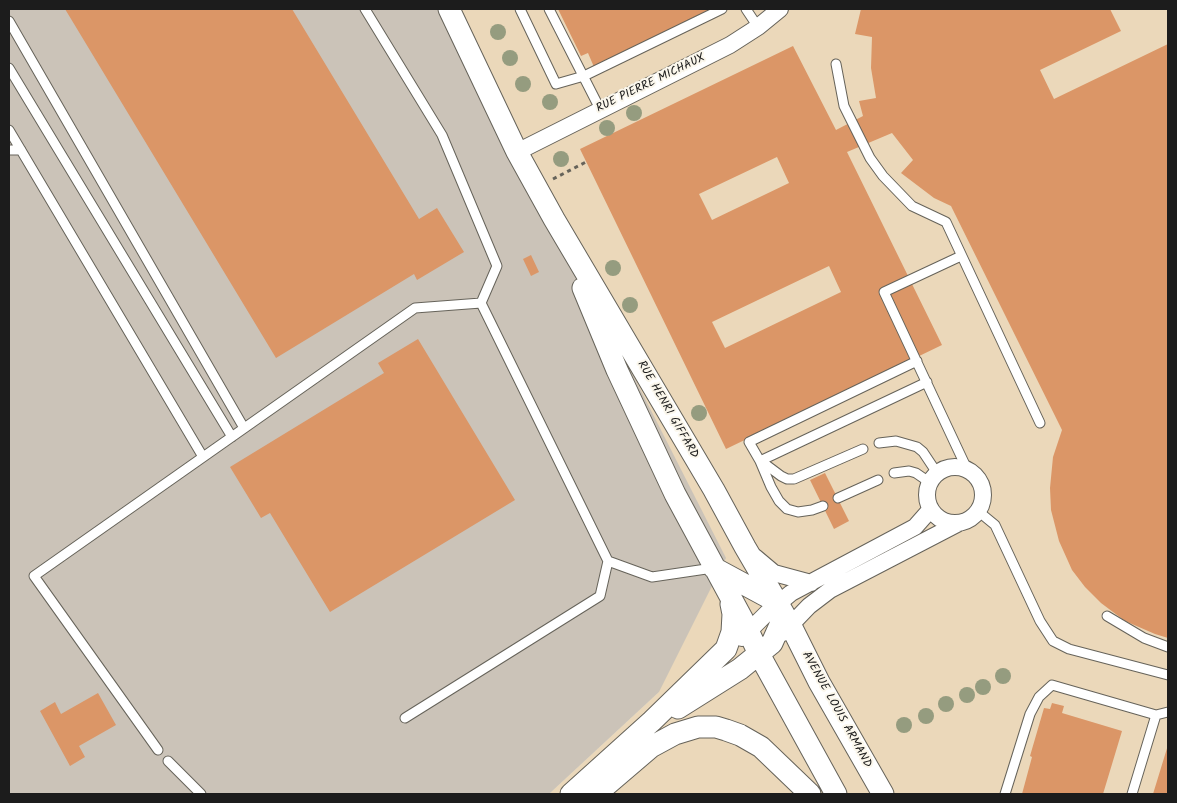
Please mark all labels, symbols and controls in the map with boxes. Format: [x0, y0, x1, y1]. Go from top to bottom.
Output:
street label: RUE PIERRE MICHAUX [594, 51, 708, 117]
street label: RUE HENRI GIFFARD [633, 359, 701, 461]
street label: AVENUE LOUIS ARMAND [798, 649, 874, 771]

